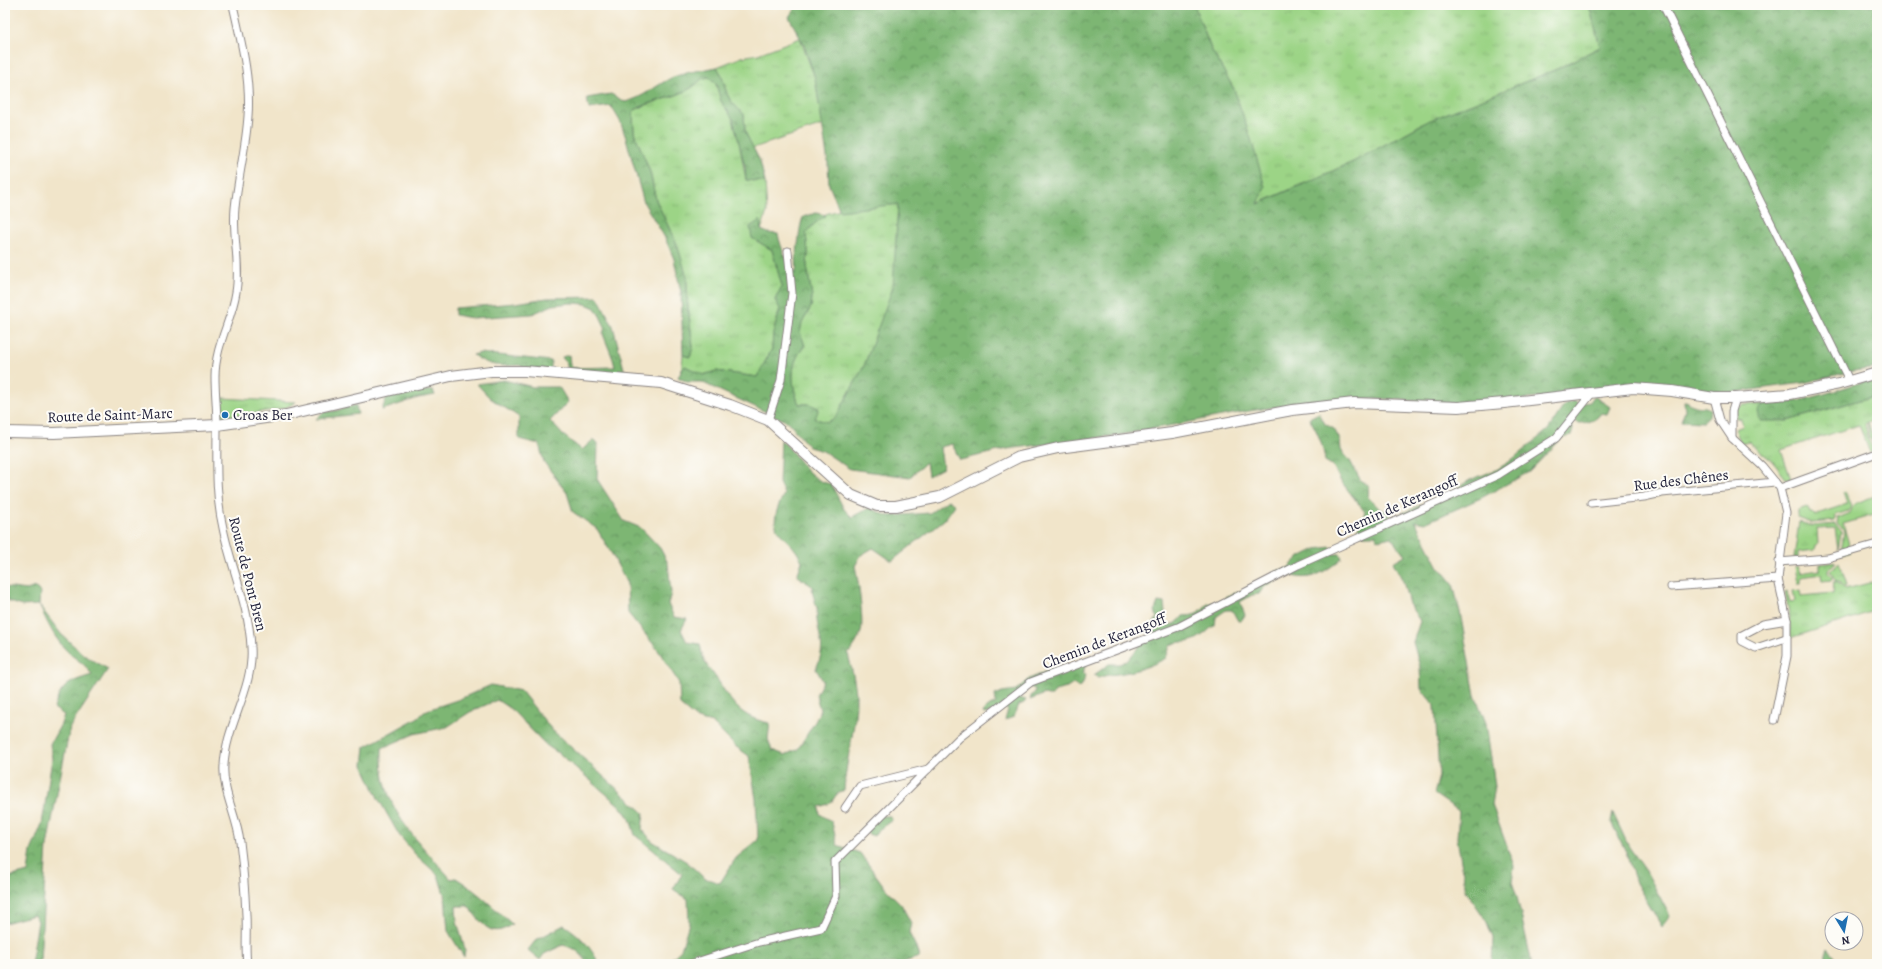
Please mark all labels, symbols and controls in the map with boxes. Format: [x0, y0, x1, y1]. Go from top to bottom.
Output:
street label: Route de Saint-Marc [47, 403, 173, 427]
place label: Croas Ber [233, 405, 293, 425]
marker: Croas Ber [220, 410, 230, 420]
street label: Rue des Chênes [1632, 464, 1730, 496]
street label: Chemin de Kerangoff [1333, 469, 1463, 542]
street label: Route de Pont Bren [224, 515, 272, 633]
street label: Chemin de Kerangoff [1039, 608, 1171, 674]
north arrow [1824, 911, 1864, 951]
text: N [1840, 932, 1851, 948]

